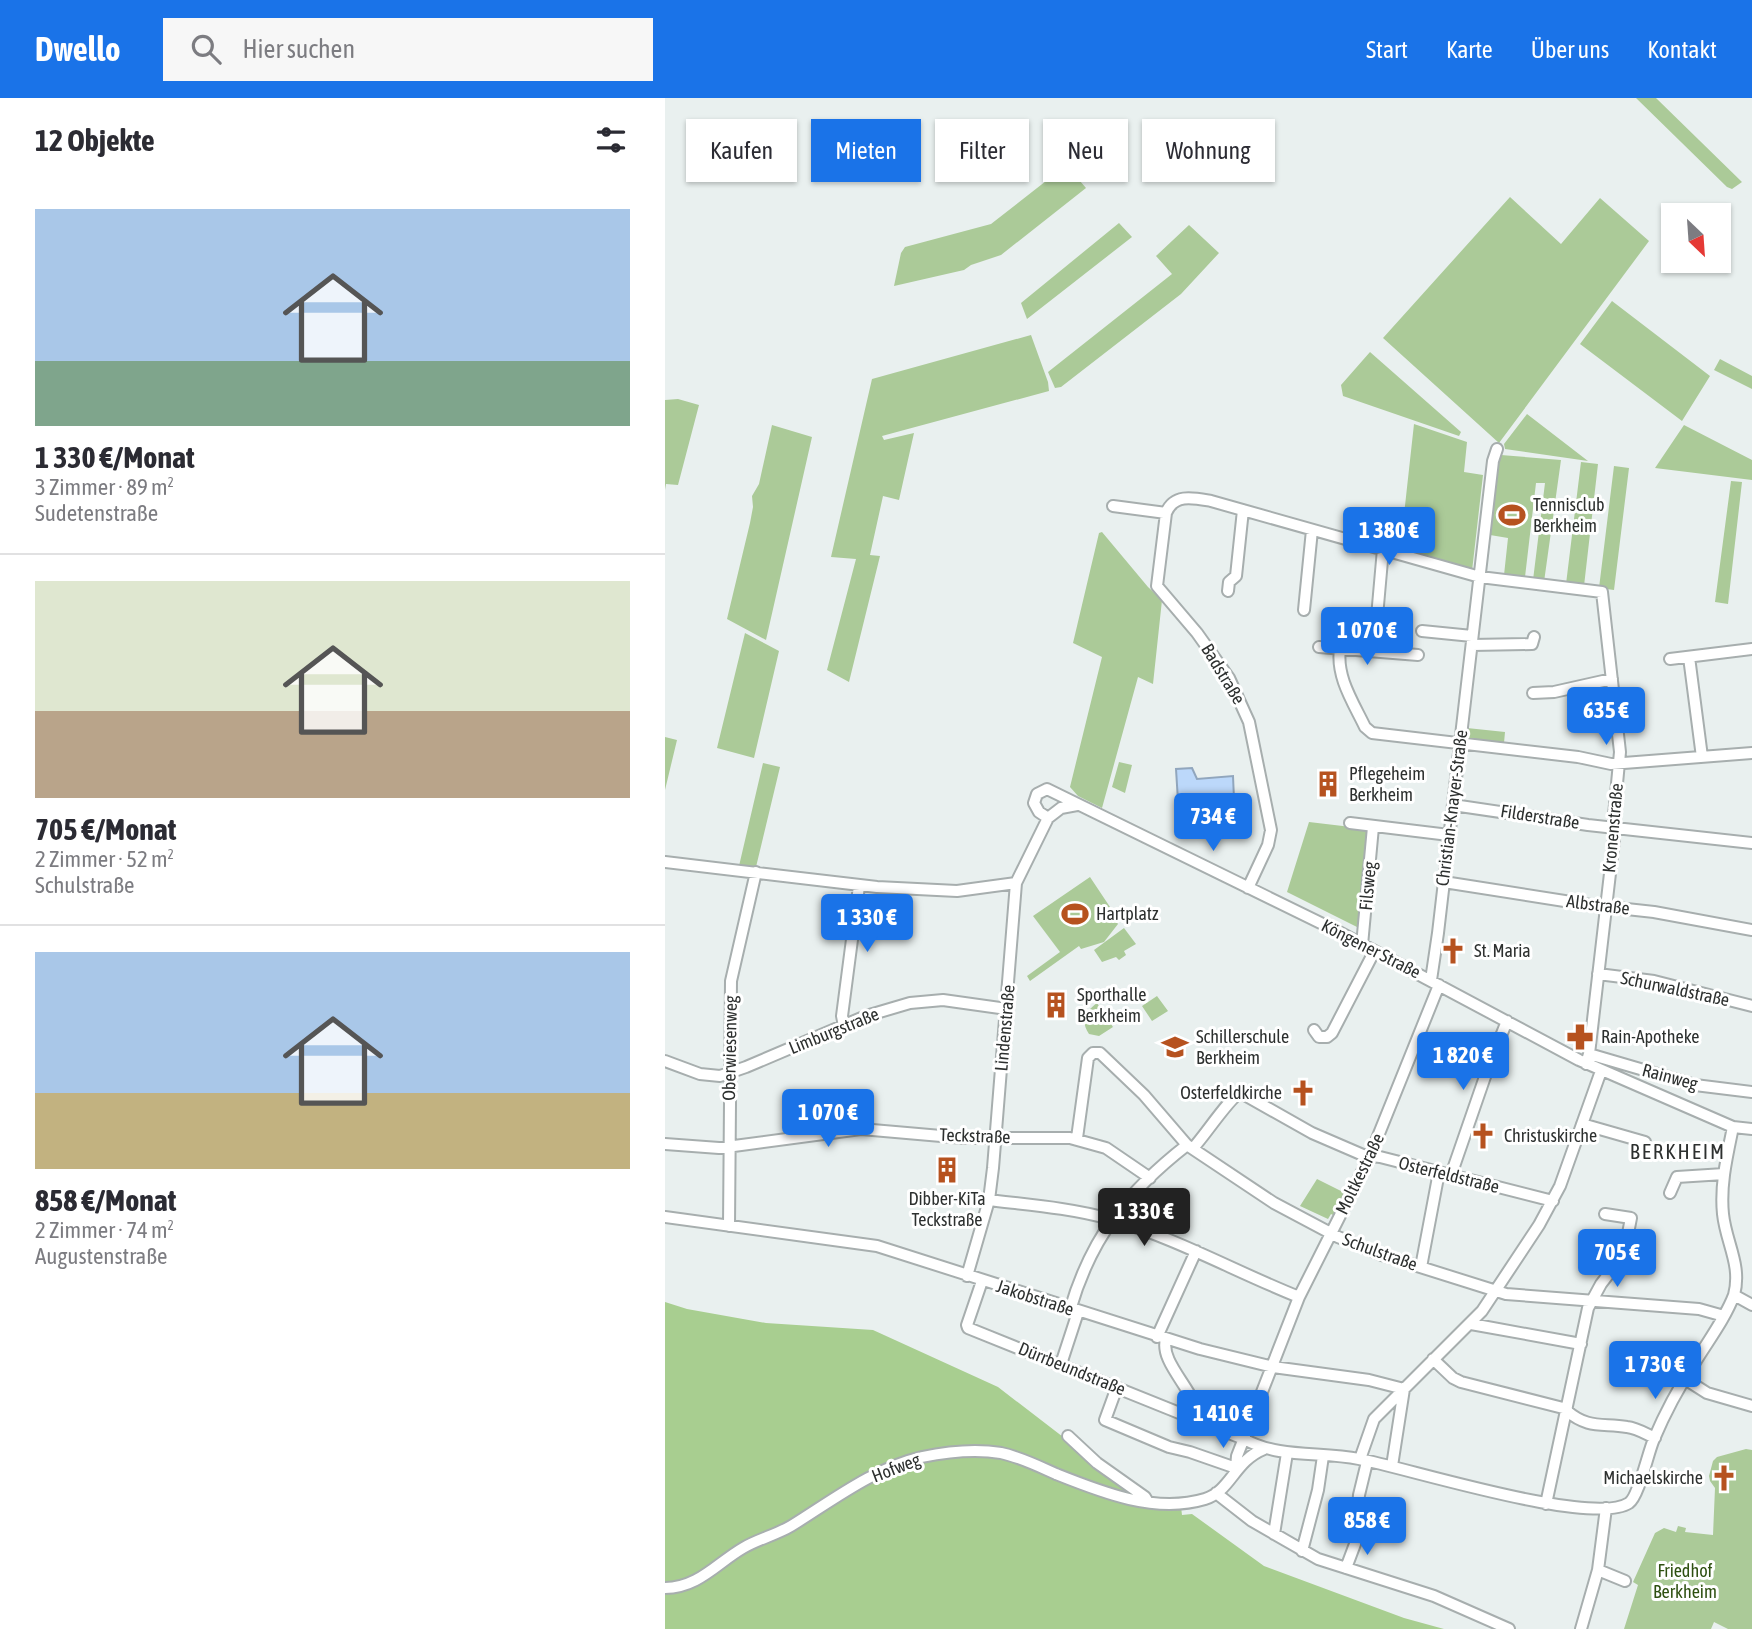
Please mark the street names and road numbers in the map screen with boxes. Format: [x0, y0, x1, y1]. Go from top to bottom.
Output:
street label: Badstraße [1197, 640, 1250, 708]
street label: Christian-Knayer-Straße [1431, 729, 1472, 887]
street label: Kronenstraße [1598, 782, 1627, 874]
street label: Filderstraße [1499, 800, 1581, 833]
street label: Filsweg [1355, 860, 1380, 911]
street label: Albstraße [1565, 890, 1631, 919]
street label: Köngener Straße [1318, 915, 1424, 983]
street label: Schurwaldstraße [1619, 967, 1731, 1010]
street label: Lindenstraße [990, 984, 1019, 1072]
street label: Oberwiesenweg [718, 995, 741, 1101]
street label: Limburgstraße [786, 1003, 882, 1058]
street label: Rainweg [1640, 1059, 1700, 1094]
street label: Teckstraße [939, 1124, 1011, 1147]
street label: Moltkestraße [1331, 1130, 1388, 1218]
street label: Osterfeldstraße [1397, 1152, 1502, 1197]
street label: Schulstraße [1340, 1228, 1420, 1275]
street label: Jakobstraße [994, 1275, 1077, 1320]
street label: Dürrbeundstraße [1016, 1338, 1129, 1400]
street label: Hofweg [869, 1449, 923, 1486]

